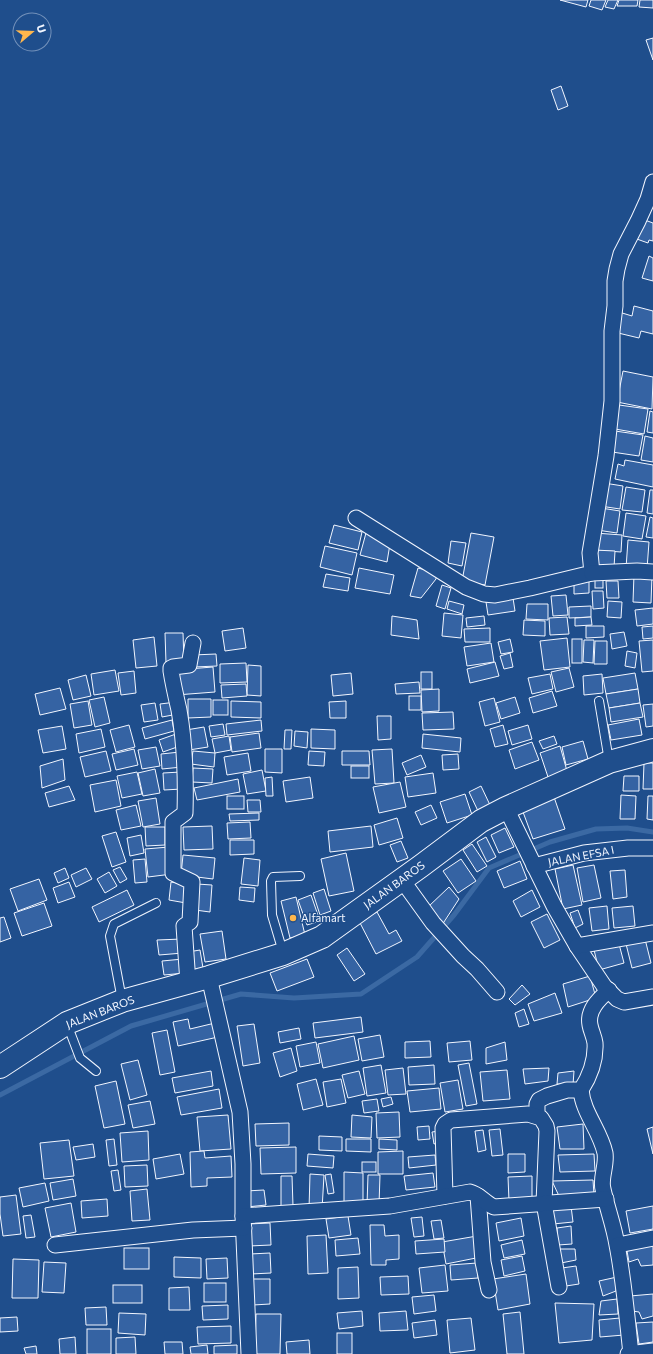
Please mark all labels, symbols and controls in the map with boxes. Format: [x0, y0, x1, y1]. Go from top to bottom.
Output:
north arrow [12, 12, 52, 52]
text: U [34, 23, 49, 34]
street label: JALAN EFSA I [547, 843, 615, 869]
street label: JALAN BAROS [361, 858, 427, 912]
place label: Alfamart [301, 911, 346, 924]
marker: Alfamart [288, 913, 298, 923]
street label: JALAN BAROS [64, 992, 136, 1032]

